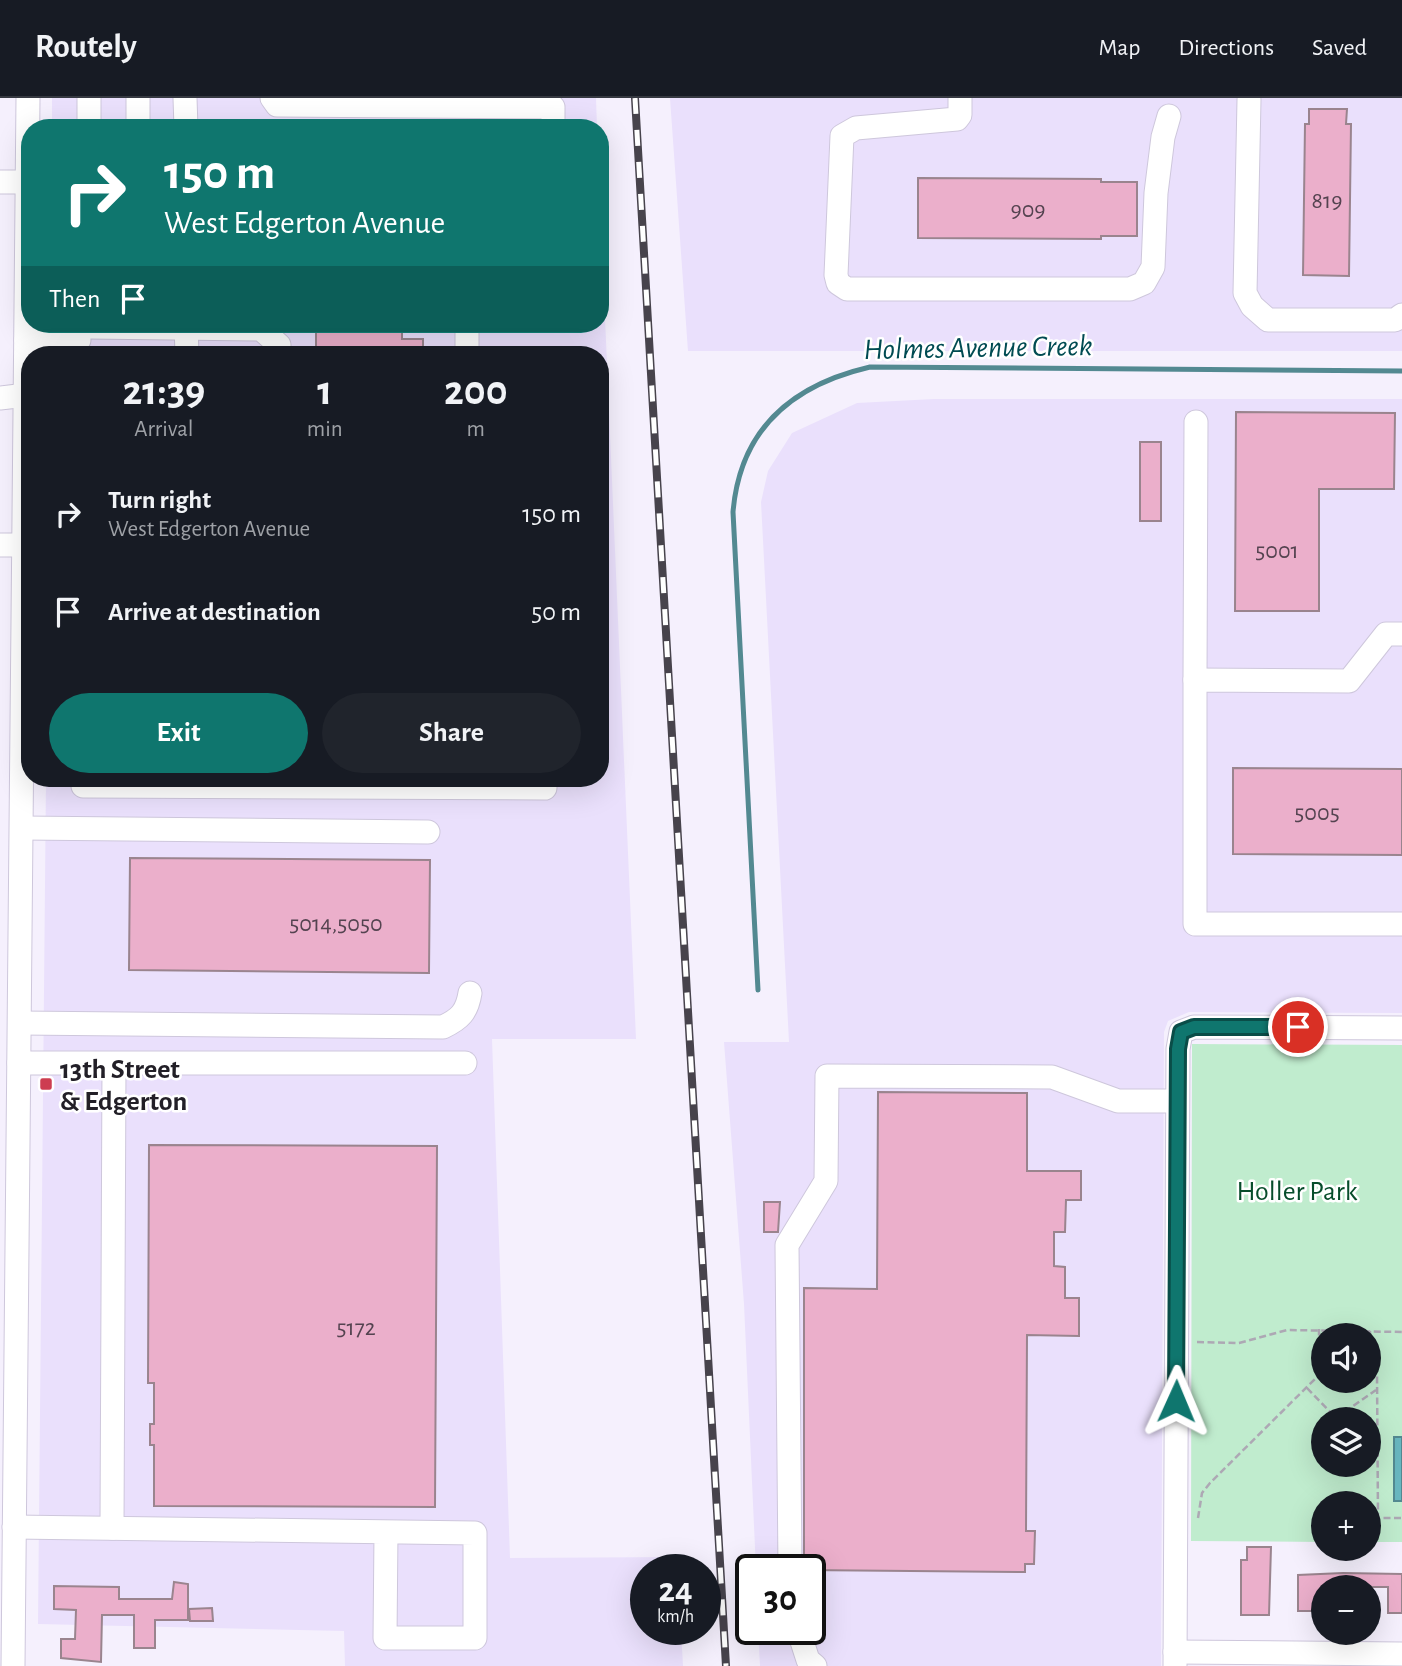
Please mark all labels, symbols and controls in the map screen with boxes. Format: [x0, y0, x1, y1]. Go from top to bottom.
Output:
text: Routely [35, 31, 137, 64]
text: Map [1098, 36, 1140, 60]
text: Directions [1178, 36, 1274, 60]
text: Saved [1312, 36, 1367, 60]
icon: right [49, 147, 140, 238]
text: 150 m [164, 149, 275, 198]
house number: 819 [1312, 189, 1342, 213]
house number: 909 [1010, 198, 1046, 222]
text: West Edgerton Avenue [164, 207, 445, 239]
icon: arrive [114, 280, 152, 318]
text: Then [49, 286, 100, 312]
water label: Holmes Avenue Creek [863, 331, 1093, 365]
text: 21:39 [122, 370, 205, 412]
text: 1 [317, 370, 332, 412]
text: 200 [444, 370, 508, 412]
text: Arrival [134, 418, 193, 441]
text: min [307, 418, 343, 441]
text: m [467, 418, 485, 441]
text: Turn right [108, 487, 211, 513]
icon: right [49, 495, 87, 533]
text: 150 m [522, 501, 581, 527]
text: West Edgerton Avenue [108, 518, 310, 541]
house number: 5001 [1255, 539, 1299, 563]
icon: arrive [49, 593, 87, 631]
text: Arrive at destination [108, 599, 321, 625]
text: 50 m [531, 599, 581, 625]
button: Exit [49, 693, 308, 773]
button: Share [322, 693, 581, 773]
house number: 5005 [1294, 801, 1340, 825]
house number: 5014,5050 [289, 912, 383, 936]
pin [1268, 997, 1328, 1057]
icon: arrive [1279, 1008, 1317, 1046]
place label: 13th Street & Edgerton [60, 1056, 187, 1116]
marker: 13th Street & Edgerton [38, 1076, 54, 1092]
park label: Holler Park [1236, 1178, 1358, 1206]
house number: 5172 [336, 1316, 376, 1340]
map controls [1311, 1323, 1381, 1645]
button: sound [1311, 1323, 1381, 1393]
position arrow [1139, 1364, 1213, 1438]
button: layers [1311, 1407, 1381, 1477]
button: + [1311, 1491, 1381, 1561]
speed limit sign: 30 [735, 1554, 826, 1645]
text: 24 [658, 1573, 693, 1608]
button: − [1311, 1575, 1381, 1645]
text: km/h [657, 1608, 694, 1626]

